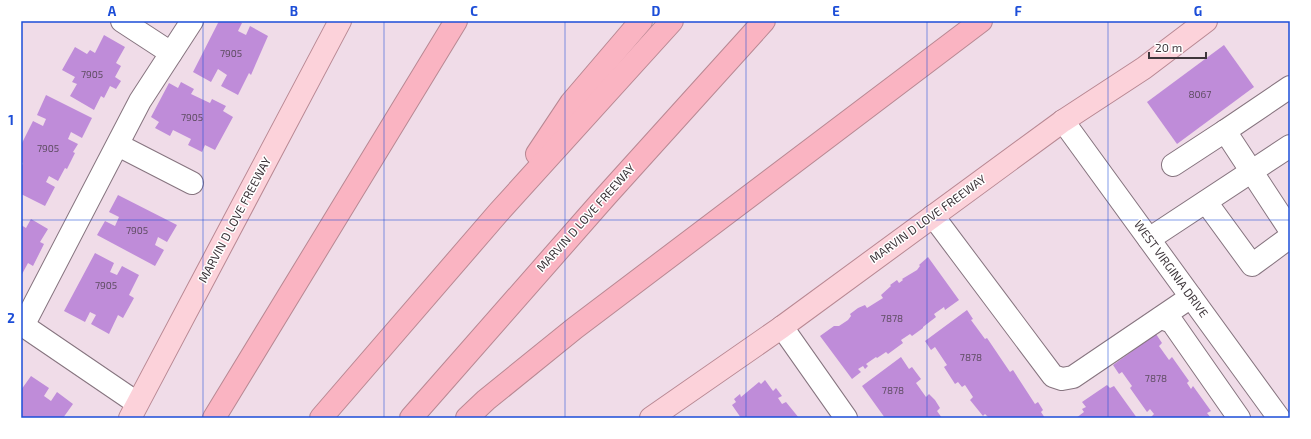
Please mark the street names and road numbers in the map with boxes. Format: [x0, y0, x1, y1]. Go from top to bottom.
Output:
street label: MARVIN D LOVE FREEWAY [195, 154, 273, 285]
street label: MARVIN D LOVE FREEWAY [533, 160, 638, 274]
street label: MARVIN D LOVE FREEWAY [867, 171, 988, 265]
street label: WEST VIRGINIA DRIVE [1132, 217, 1212, 320]

